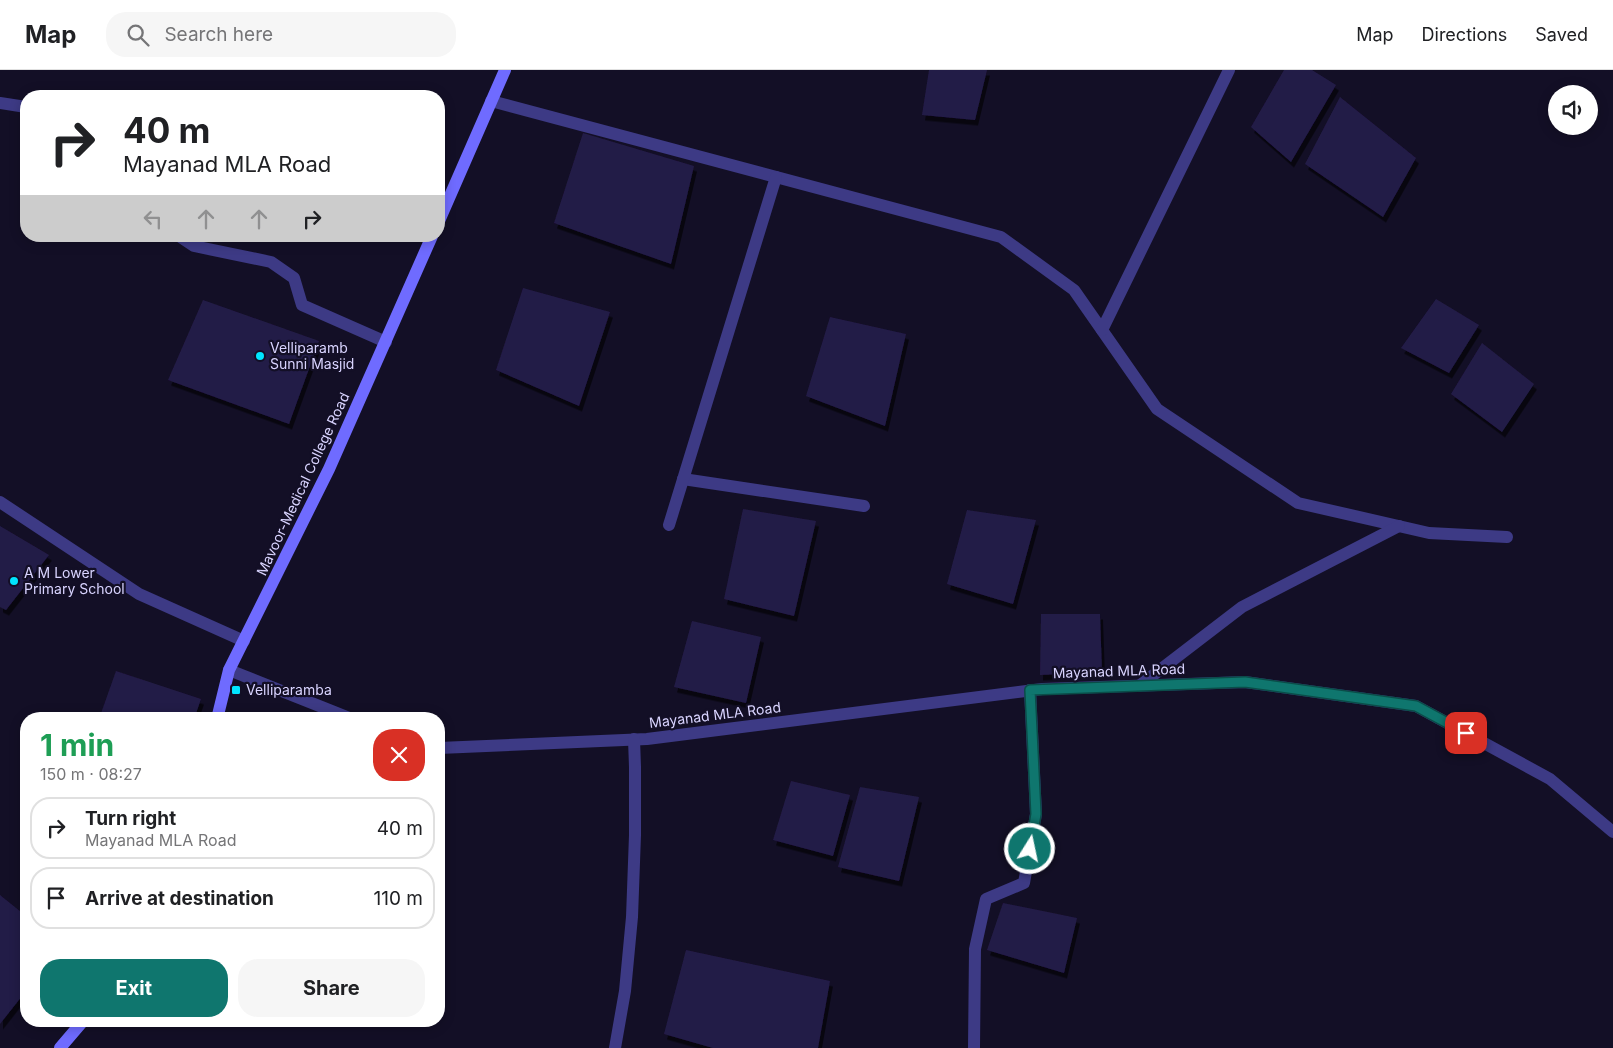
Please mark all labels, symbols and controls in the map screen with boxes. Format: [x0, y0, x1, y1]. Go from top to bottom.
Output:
search box [106, 12, 456, 57]
text: Map [25, 20, 76, 49]
icon: search [124, 21, 152, 49]
text: Search here [164, 23, 273, 46]
text: Map [1356, 24, 1394, 45]
text: Directions [1422, 24, 1507, 45]
text: Saved [1535, 24, 1588, 45]
map controls [1548, 85, 1598, 135]
button: sound [1548, 85, 1598, 135]
text: 40 m [123, 109, 211, 151]
icon: right [40, 110, 105, 175]
text: Mayanad MLA Road [123, 151, 331, 177]
icon: left [139, 205, 167, 233]
icon: ahead [192, 205, 220, 233]
icon: ahead [245, 205, 273, 233]
icon: right [298, 205, 326, 233]
place label: Velliparamb Sunni Masjid [270, 339, 354, 372]
marker: Velliparamb Sunni Masjid [254, 350, 266, 362]
street label: Mavoor-Medical College Road [253, 390, 353, 578]
place label: A M Lower Primary School [24, 564, 125, 597]
marker: A M Lower Primary School [8, 575, 20, 587]
street label: Mayanad MLA Road [1052, 660, 1186, 681]
place label: Velliparamba [246, 681, 332, 698]
marker: Velliparamba [230, 684, 242, 696]
street label: Mayanad MLA Road [648, 698, 782, 731]
pin [1445, 712, 1487, 754]
icon: arrive [1452, 719, 1480, 747]
text: 1 min [40, 727, 114, 763]
button: close [373, 729, 425, 781]
text: 150 m · 08:27 [40, 764, 142, 784]
text: Turn right [85, 807, 176, 830]
icon: right [42, 814, 70, 842]
text: 40 m [377, 817, 423, 840]
position arrow [1003, 822, 1055, 874]
text: Mayanad MLA Road [85, 830, 236, 850]
icon: arrive [42, 884, 70, 912]
text: Arrive at destination [85, 887, 274, 910]
text: 110 m [374, 887, 423, 910]
button: Exit [40, 959, 228, 1017]
button: Share [238, 959, 425, 1017]

